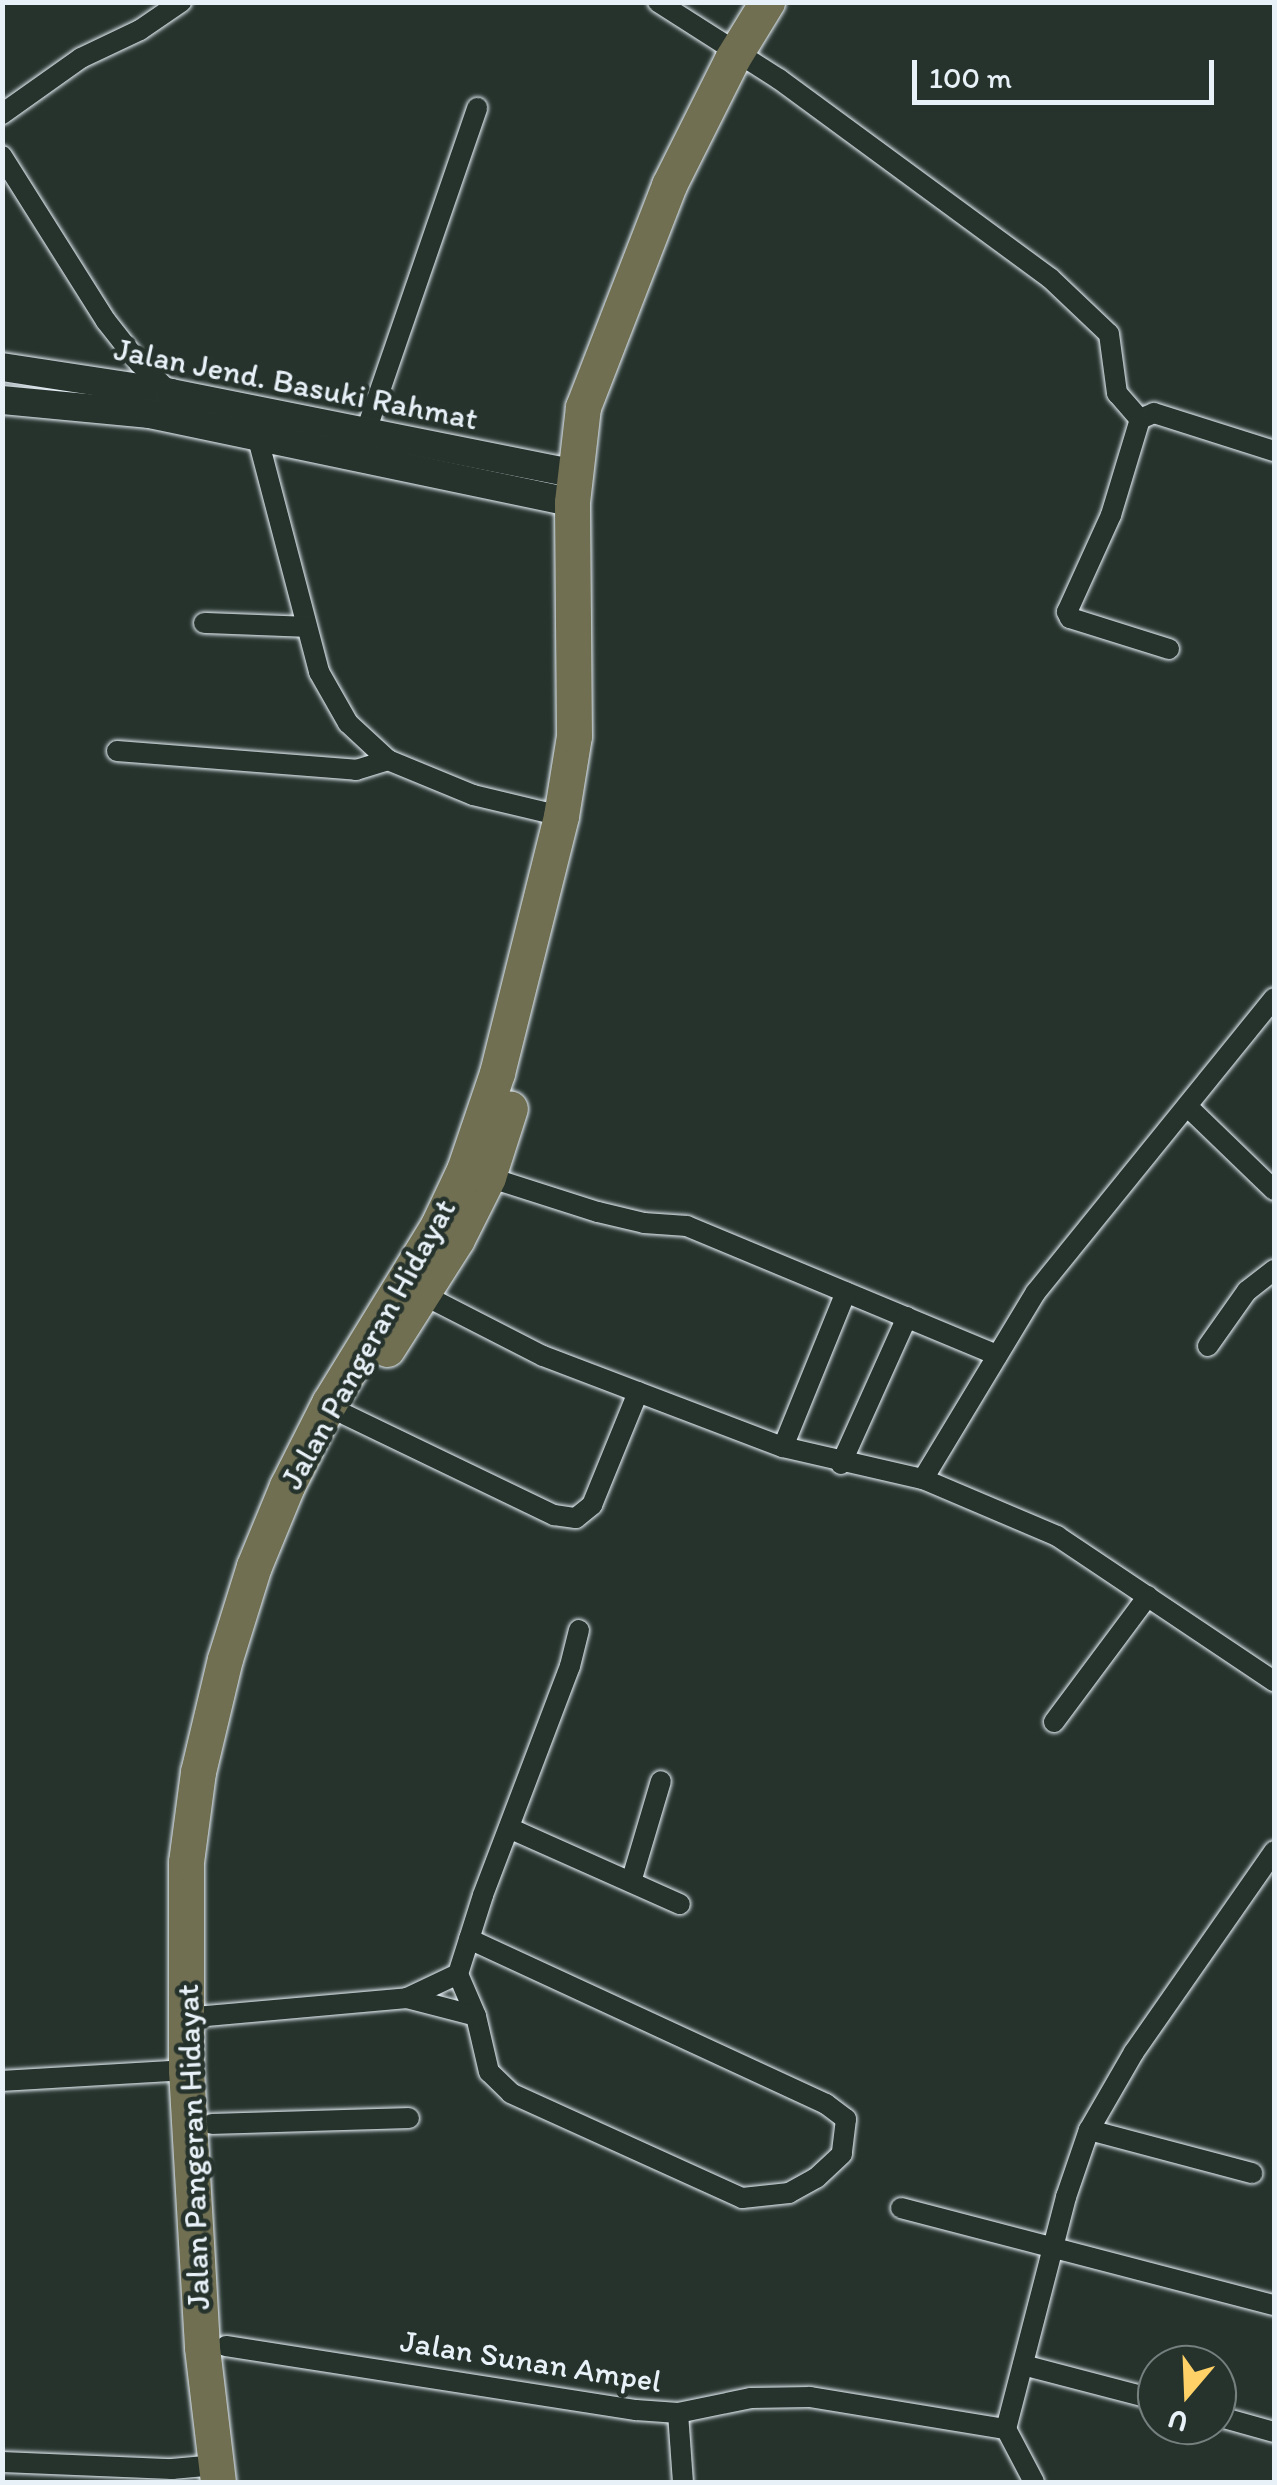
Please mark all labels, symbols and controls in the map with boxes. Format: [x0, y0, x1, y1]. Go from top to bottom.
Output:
scale bar [917, 40, 1220, 102]
text: 100 m [929, 59, 1012, 96]
street label: Jalan Jend. Basuki Rahmat [111, 330, 481, 438]
street label: Jalan Pangeran Hidayat [272, 1192, 464, 1496]
street label: Jalan Pangeran Hidayat [168, 1983, 218, 2311]
street label: Jalan Sunan Ampel [399, 2322, 663, 2400]
north arrow [1137, 2345, 1237, 2445]
text: U [1164, 2402, 1192, 2441]

